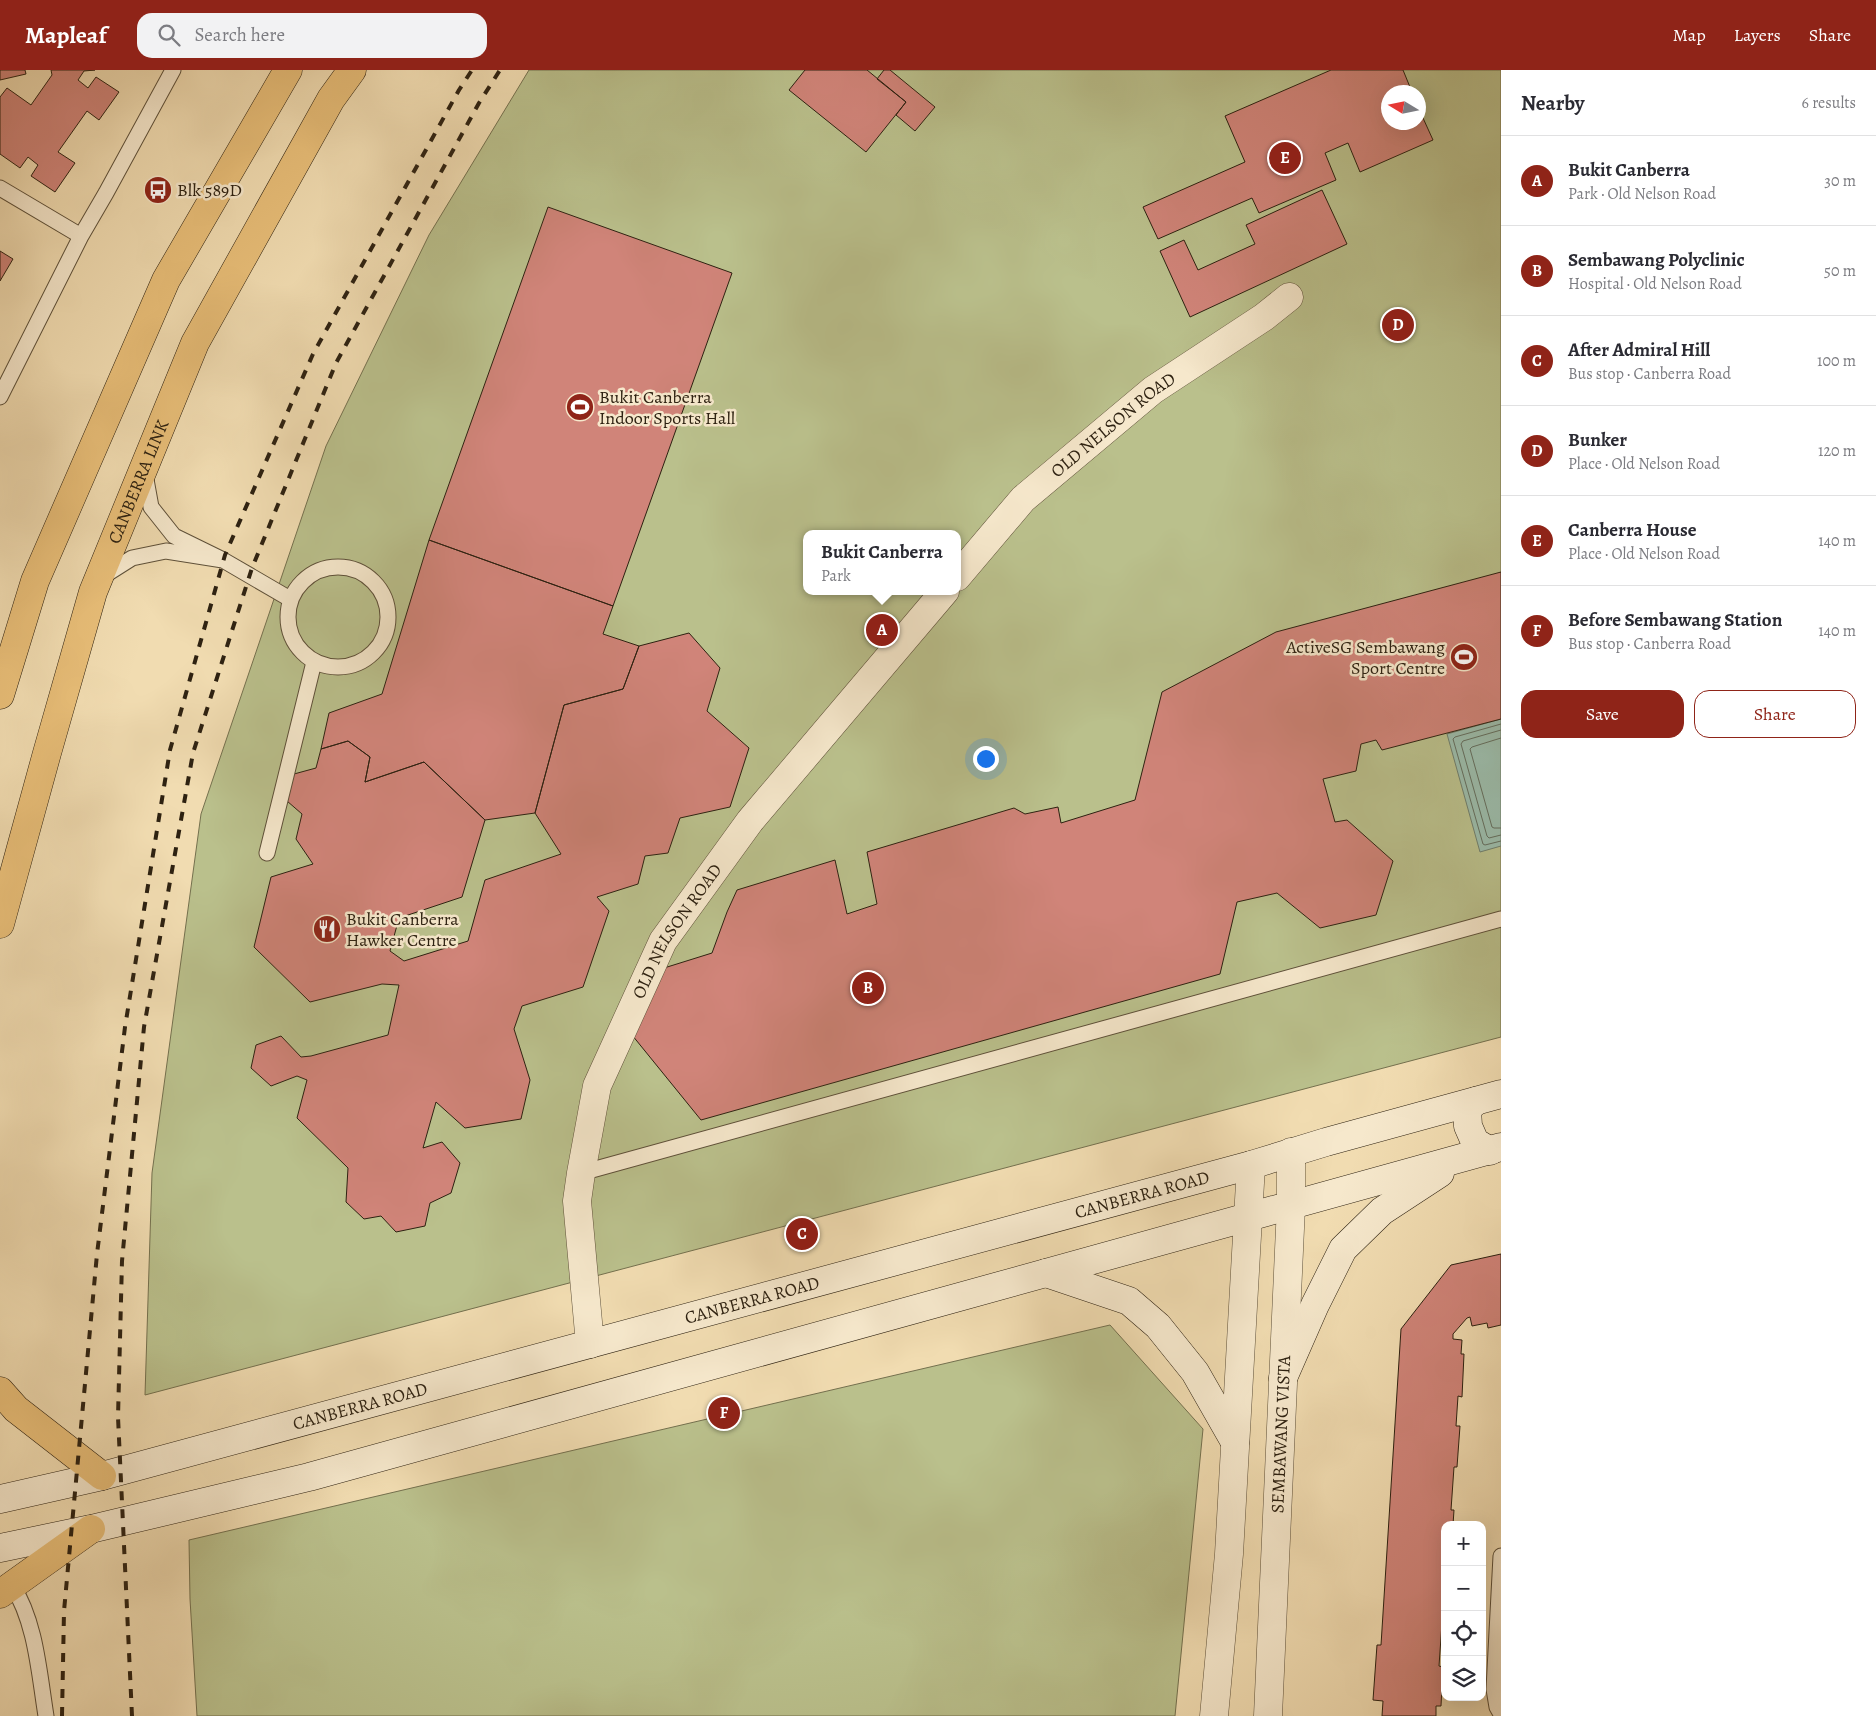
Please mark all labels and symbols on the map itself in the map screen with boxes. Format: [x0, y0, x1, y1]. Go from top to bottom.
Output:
north arrow [1381, 85, 1426, 130]
pin: E [1269, 139, 1301, 177]
bus stop icon: Blk 589D [143, 175, 173, 205]
place label: Blk 589D [177, 178, 242, 202]
pin: D [1382, 306, 1414, 344]
street label: OLD NELSON ROAD [1045, 366, 1180, 483]
place label: Bukit Canberra Indoor Sports Hall [599, 385, 736, 430]
sports icon: Bukit Canberra Indoor Sports Hall [565, 392, 595, 422]
street label: CANBERRA LINK [102, 416, 175, 547]
pin: A [866, 611, 898, 649]
place label: ActiveSG Sembawang Sport Centre [1285, 635, 1445, 680]
sports icon: ActiveSG Sembawang Sport Centre [1449, 642, 1479, 672]
your location [973, 746, 999, 772]
street label: OLD NELSON ROAD [626, 859, 727, 1003]
place label: Bukit Canberra Hawker Centre [346, 907, 459, 952]
restaurant icon: Bukit Canberra Hawker Centre [312, 914, 342, 944]
pin: B [852, 969, 884, 1007]
street label: CANBERRA ROAD [1072, 1165, 1212, 1224]
pin: C [786, 1215, 818, 1253]
street label: CANBERRA ROAD [682, 1270, 822, 1330]
street label: SEMBAWANG VISTA [1265, 1354, 1296, 1514]
street label: CANBERRA ROAD [290, 1376, 430, 1436]
pin: F [708, 1394, 740, 1432]

